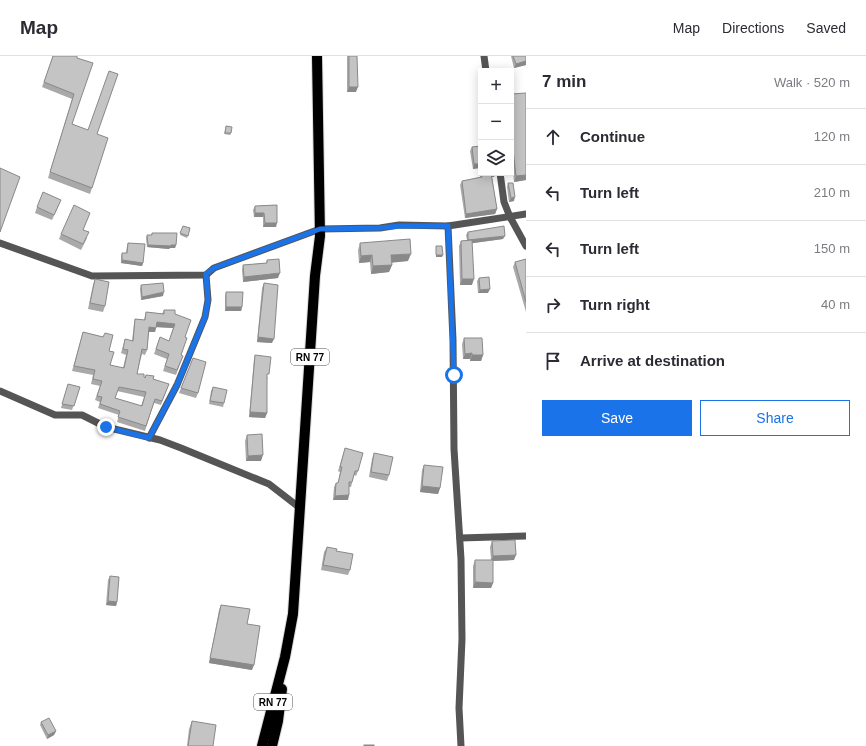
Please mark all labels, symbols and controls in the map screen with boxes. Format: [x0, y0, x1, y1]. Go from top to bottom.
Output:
text: Map [20, 17, 58, 38]
text: Map [673, 20, 700, 36]
text: Directions [722, 20, 784, 36]
text: Saved [806, 20, 846, 36]
map controls [478, 68, 514, 176]
button: + [478, 68, 514, 104]
text: 7 min [542, 72, 586, 91]
text: Walk · 520 m [774, 75, 850, 90]
button: − [478, 104, 514, 140]
icon: ahead [542, 126, 564, 148]
text: Continue [580, 128, 645, 145]
text: 120 m [814, 129, 850, 144]
button: layers [478, 140, 514, 176]
icon: left [542, 182, 564, 204]
text: Turn left [580, 184, 639, 201]
text: 210 m [814, 185, 850, 200]
icon: left [542, 238, 564, 260]
text: Turn left [580, 240, 639, 257]
text: 150 m [814, 241, 850, 256]
icon: right [542, 294, 564, 316]
text: Turn right [580, 296, 650, 313]
text: 40 m [821, 297, 850, 312]
road number: RN 77 [291, 349, 329, 365]
icon: arrive [542, 350, 564, 372]
text: Arrive at destination [580, 352, 725, 369]
route start [445, 366, 463, 384]
button: Save [542, 400, 692, 436]
button: Share [700, 400, 850, 436]
route end [97, 418, 115, 436]
road number: RN 77 [254, 694, 292, 710]

